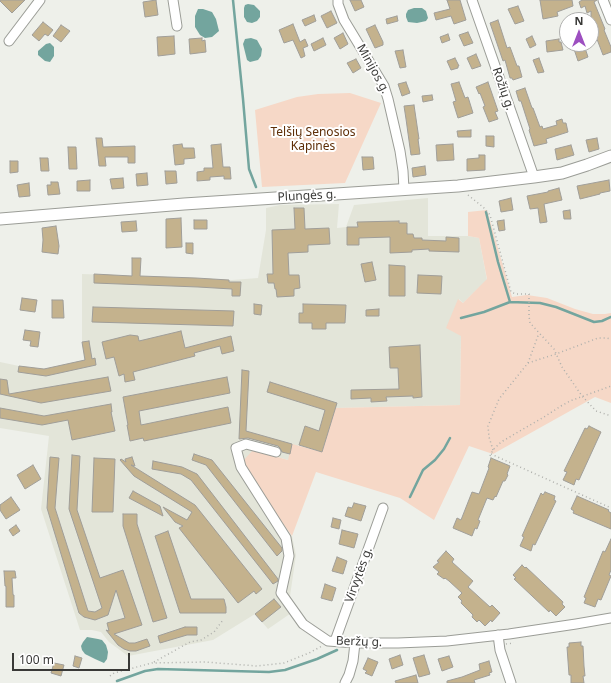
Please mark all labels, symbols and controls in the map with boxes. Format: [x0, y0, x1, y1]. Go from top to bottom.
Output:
north arrow [559, 12, 599, 52]
text: N [575, 13, 583, 28]
street label: Minijos g. [354, 42, 392, 96]
street label: Rožių g. [489, 66, 517, 112]
park label: Telšių Senosios Kapinės [271, 126, 355, 154]
street label: Plungės g. [277, 187, 337, 205]
street label: Virvytės g. [342, 545, 376, 605]
street label: Beržų g. [336, 634, 382, 650]
scale bar [14, 645, 132, 671]
text: 100 m [19, 651, 54, 668]

